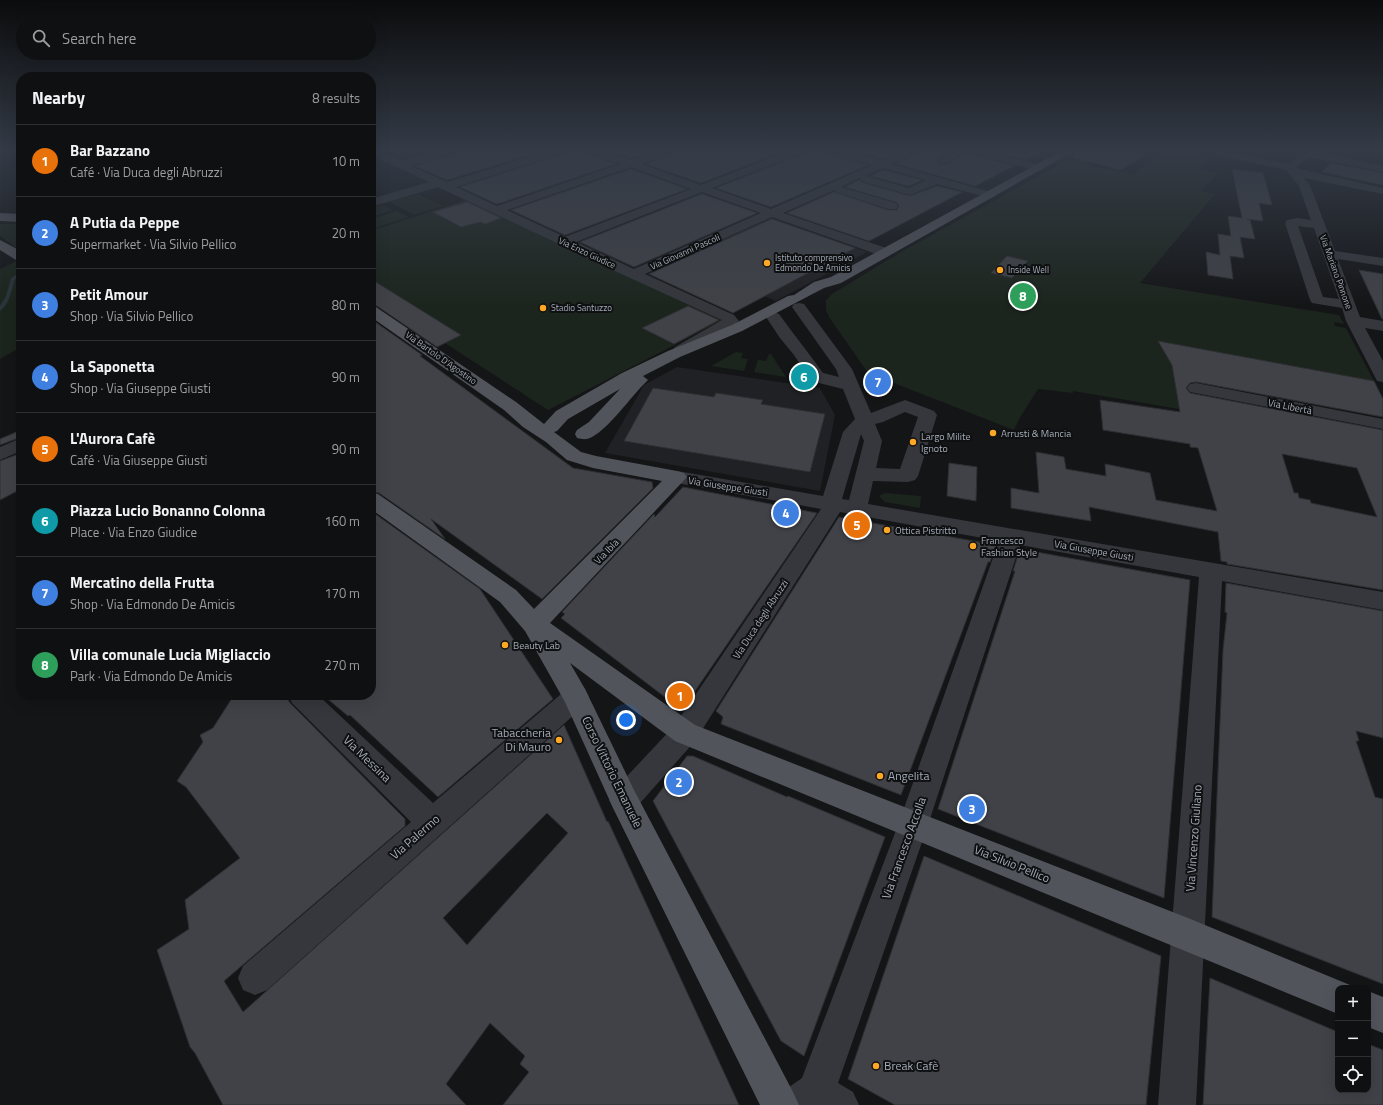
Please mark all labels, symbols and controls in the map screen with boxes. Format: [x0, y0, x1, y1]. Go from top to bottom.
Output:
search box [16, 16, 376, 60]
icon: search [30, 27, 52, 49]
text: Search here [62, 27, 136, 50]
text: Nearby [32, 85, 85, 111]
text: 8 results [312, 88, 360, 108]
text: Bar Bazzano [70, 139, 150, 162]
text: 1 [41, 151, 49, 171]
text: 10 m [332, 151, 360, 171]
text: Café · Via Duca degli Abruzzi [70, 162, 223, 182]
text: A Putia da Peppe [70, 211, 179, 234]
text: 2 [41, 223, 49, 243]
text: 20 m [332, 223, 360, 243]
street label: Via Giovanni Pascoli [648, 230, 722, 273]
street label: Via Mariano Pinnone [1317, 233, 1356, 311]
text: Supermarket · Via Silvio Pellico [70, 234, 236, 254]
street label: Via Enzo Giudice [556, 234, 618, 272]
place label: Istituto comprensivo Edmondo De Amicis [775, 251, 853, 274]
marker: Istituto comprensivo Edmondo De Amicis [762, 258, 772, 268]
place label: Inside Well [1008, 263, 1049, 276]
marker: Inside Well [995, 265, 1005, 275]
pin: 8 [1010, 281, 1036, 311]
text: Petit Amour [70, 283, 148, 306]
text: 3 [41, 295, 49, 315]
text: 80 m [332, 295, 360, 315]
place label: Stadio Santuzzo [551, 301, 612, 314]
marker: Stadio Santuzzo [538, 303, 548, 313]
text: Shop · Via Silvio Pellico [70, 306, 193, 326]
street label: Via Bartolo D'Agostino [403, 328, 480, 387]
text: La Saponetta [70, 355, 155, 378]
pin: 6 [791, 362, 817, 392]
text: 4 [41, 367, 49, 387]
text: 90 m [332, 367, 360, 387]
pin: 7 [865, 367, 891, 397]
text: Shop · Via Giuseppe Giusti [70, 378, 211, 398]
street label: Via Libertà [1267, 395, 1313, 418]
place label: Arrusti & Mancia [1001, 426, 1071, 441]
text: L'Aurora Cafè [70, 427, 155, 450]
marker: Arrusti & Mancia [988, 428, 998, 438]
place label: Largo Milite Ignoto [921, 429, 970, 456]
marker: Largo Milite Ignoto [908, 437, 918, 447]
text: 5 [41, 439, 49, 459]
text: 90 m [332, 439, 360, 459]
text: Café · Via Giuseppe Giusti [70, 450, 207, 470]
street label: Via Giuseppe Giusti [687, 473, 769, 500]
pin: 4 [773, 498, 799, 528]
text: Piazza Lucio Bonanno Colonna [70, 499, 265, 522]
pin: 5 [844, 510, 870, 540]
text: 6 [41, 511, 49, 531]
text: 160 m [324, 511, 360, 531]
text: Place · Via Enzo Giudice [70, 522, 197, 542]
place label: Ottica Pistritto [895, 523, 957, 538]
marker: Ottica Pistritto [882, 525, 892, 535]
place label: Francesco Fashion Style [981, 533, 1037, 560]
street label: Via Ibla [590, 535, 622, 567]
street label: Via Giuseppe Giusti [1053, 536, 1135, 565]
marker: Francesco Fashion Style [968, 541, 978, 551]
text: Mercatino della Frutta [70, 571, 214, 594]
street label: Via Duca degli Abruzzi [729, 577, 792, 662]
text: 7 [41, 583, 49, 603]
text: 170 m [324, 583, 360, 603]
text: Shop · Via Edmondo De Amicis [70, 594, 235, 614]
place label: Beauty Lab [513, 638, 560, 653]
marker: Beauty Lab [500, 640, 510, 650]
text: Villa comunale Lucia Migliaccio [70, 643, 271, 666]
text: 8 [41, 655, 49, 675]
text: 270 m [324, 655, 360, 675]
text: Park · Via Edmondo De Amicis [70, 666, 232, 686]
pin: 1 [667, 681, 693, 711]
your location [616, 710, 636, 730]
street label: Corso Vittorio Emanuele [577, 713, 648, 831]
place label: Tabaccheria Di Mauro [492, 723, 551, 756]
street label: Via Messina [339, 731, 396, 787]
marker: Tabaccheria Di Mauro [554, 735, 564, 745]
place label: Angelita [888, 766, 929, 785]
pin: 2 [666, 767, 692, 797]
marker: Angelita [875, 771, 885, 781]
street label: Via Vincenzo Giuliano [1180, 784, 1207, 892]
street label: Via Francesco Accolla [876, 794, 931, 901]
pin: 3 [959, 794, 985, 824]
street label: Via Palermo [386, 810, 444, 864]
street label: Via Silvio Pellico [971, 840, 1053, 887]
map controls [1335, 985, 1371, 1093]
button: + [1335, 985, 1371, 1021]
button: − [1335, 1021, 1371, 1057]
place label: Break Cafè [884, 1056, 938, 1075]
button: locate [1335, 1057, 1371, 1093]
marker: Break Cafè [871, 1061, 881, 1071]

